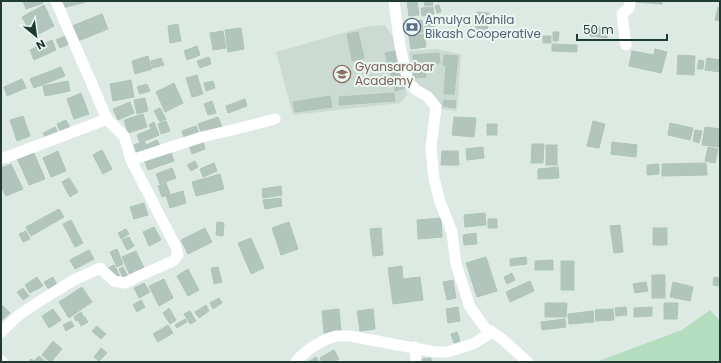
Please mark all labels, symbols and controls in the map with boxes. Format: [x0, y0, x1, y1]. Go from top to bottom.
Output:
place label: Amulya Mahila Bikash Cooperative [425, 11, 541, 42]
north arrow [16, 16, 56, 56]
scale bar [577, 16, 667, 42]
bank icon: Amulya Mahila Bikash Cooperative [402, 17, 422, 37]
text: 50 m [583, 21, 614, 38]
text: N [33, 36, 48, 54]
place label: Gyansarobar Academy [355, 58, 435, 89]
school or university icon: Gyansarobar Academy [332, 64, 352, 84]

